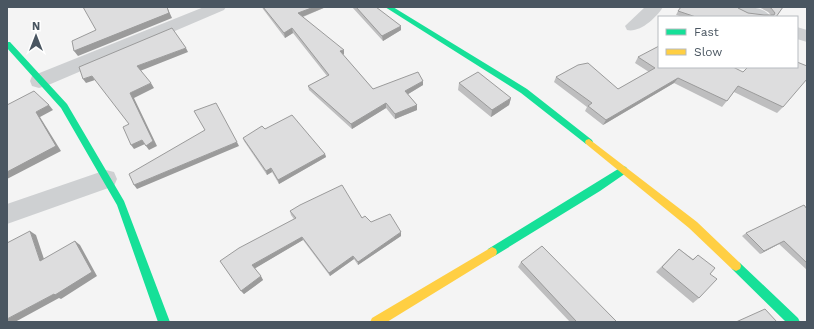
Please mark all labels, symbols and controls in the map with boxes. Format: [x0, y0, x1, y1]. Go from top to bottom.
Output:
north arrow [16, 16, 56, 56]
legend [658, 16, 798, 68]
text: N [32, 20, 40, 33]
text: Fast [694, 25, 719, 39]
text: Slow [694, 45, 722, 59]

